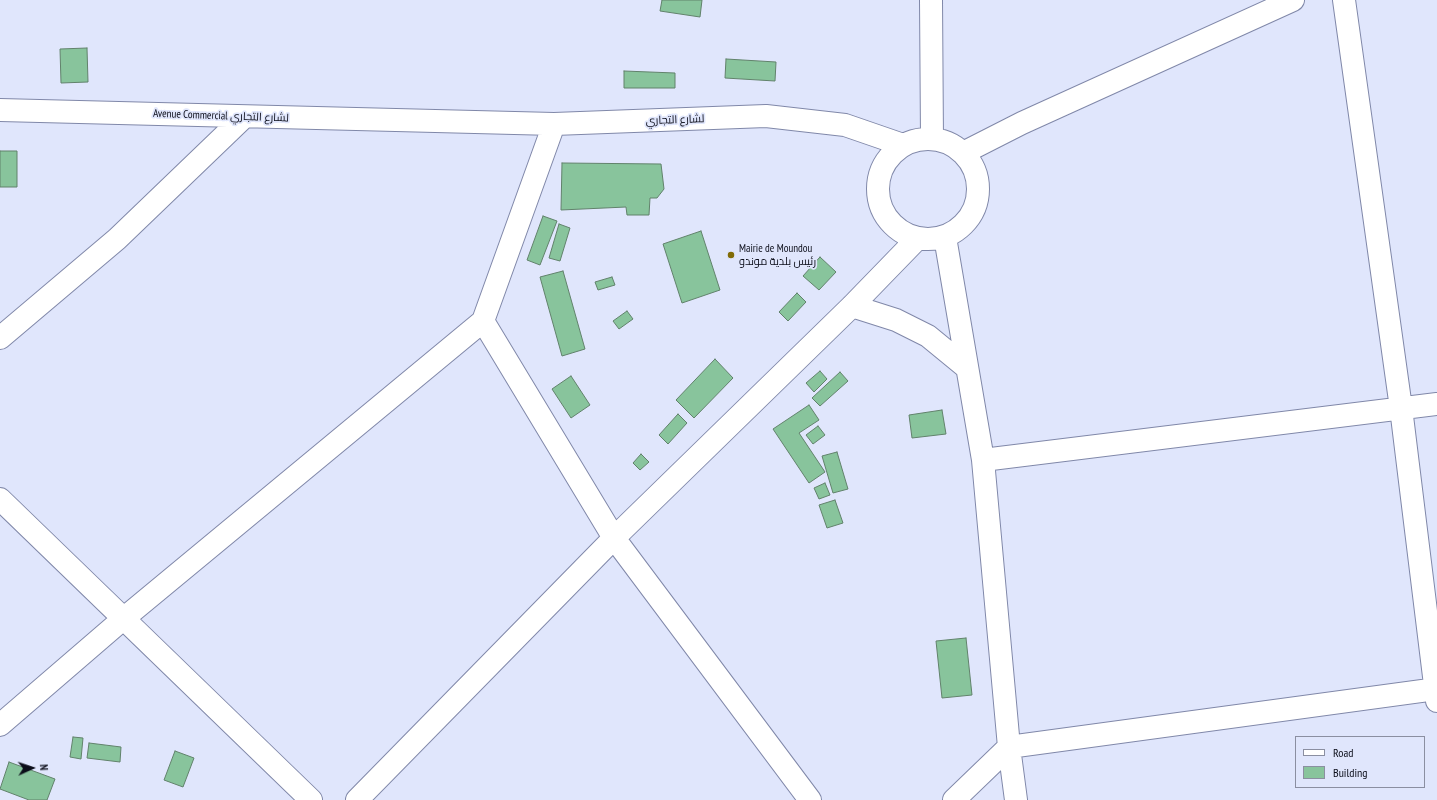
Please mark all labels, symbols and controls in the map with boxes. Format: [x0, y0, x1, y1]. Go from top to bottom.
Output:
street label: Avenue Commercial لشارع التجاري [153, 107, 289, 125]
street label: لشارع التجاري [645, 112, 705, 128]
place label: Mairie de Moundou رئيس بلدية موندو [739, 242, 816, 268]
marker: Mairie de Moundou رئيس بلدية موندو [726, 250, 736, 260]
legend [1295, 736, 1425, 788]
text: Road [1333, 745, 1353, 760]
north arrow [12, 748, 52, 788]
text: N [37, 764, 51, 771]
text: Building [1333, 765, 1368, 780]

